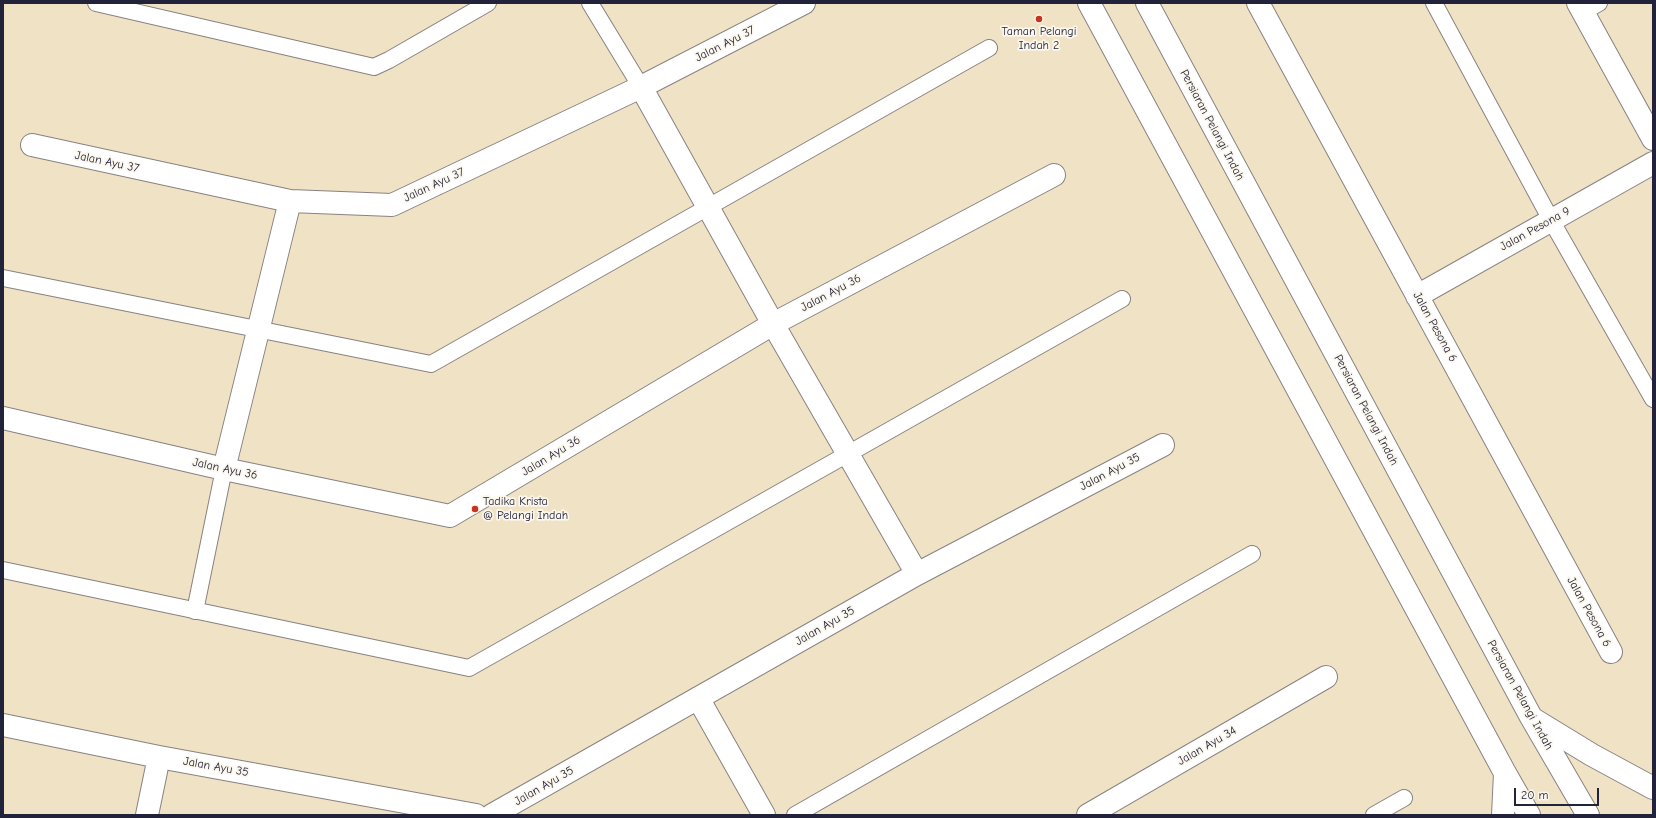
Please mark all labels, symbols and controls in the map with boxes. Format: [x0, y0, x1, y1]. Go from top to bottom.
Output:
marker: Taman Pelangi Indah 2 [1034, 14, 1044, 24]
street label: Jalan Ayu 37 [693, 23, 757, 65]
place label: Taman Pelangi Indah 2 [1002, 25, 1076, 53]
street label: Persiaran Pelangi Indah [1177, 67, 1247, 183]
street label: Jalan Ayu 37 [74, 148, 140, 176]
street label: Jalan Ayu 37 [401, 165, 467, 205]
street label: Jalan Pesona 9 [1497, 204, 1573, 254]
street label: Jalan Ayu 36 [798, 271, 864, 315]
street label: Jalan Pesona 6 [1410, 289, 1460, 365]
street label: Persiaran Pelangi Indah [1331, 352, 1401, 468]
street label: Jalan Ayu 36 [519, 433, 583, 479]
street label: Jalan Ayu 35 [1077, 450, 1143, 494]
street label: Jalan Ayu 36 [191, 455, 259, 483]
place label: Tadika Krista @ Pelangi Indah [483, 495, 568, 523]
marker: Tadika Krista @ Pelangi Indah [470, 504, 480, 514]
street label: Jalan Pesona 6 [1564, 574, 1614, 650]
street label: Jalan Ayu 35 [793, 603, 857, 649]
street label: Persiaran Pelangi Indah [1484, 638, 1556, 752]
street label: Jalan Ayu 34 [1175, 723, 1239, 769]
street label: Jalan Ayu 35 [182, 754, 250, 780]
street label: Jalan Ayu 35 [512, 763, 576, 809]
scale bar [1516, 780, 1601, 806]
text: 20 m [1521, 788, 1549, 802]

